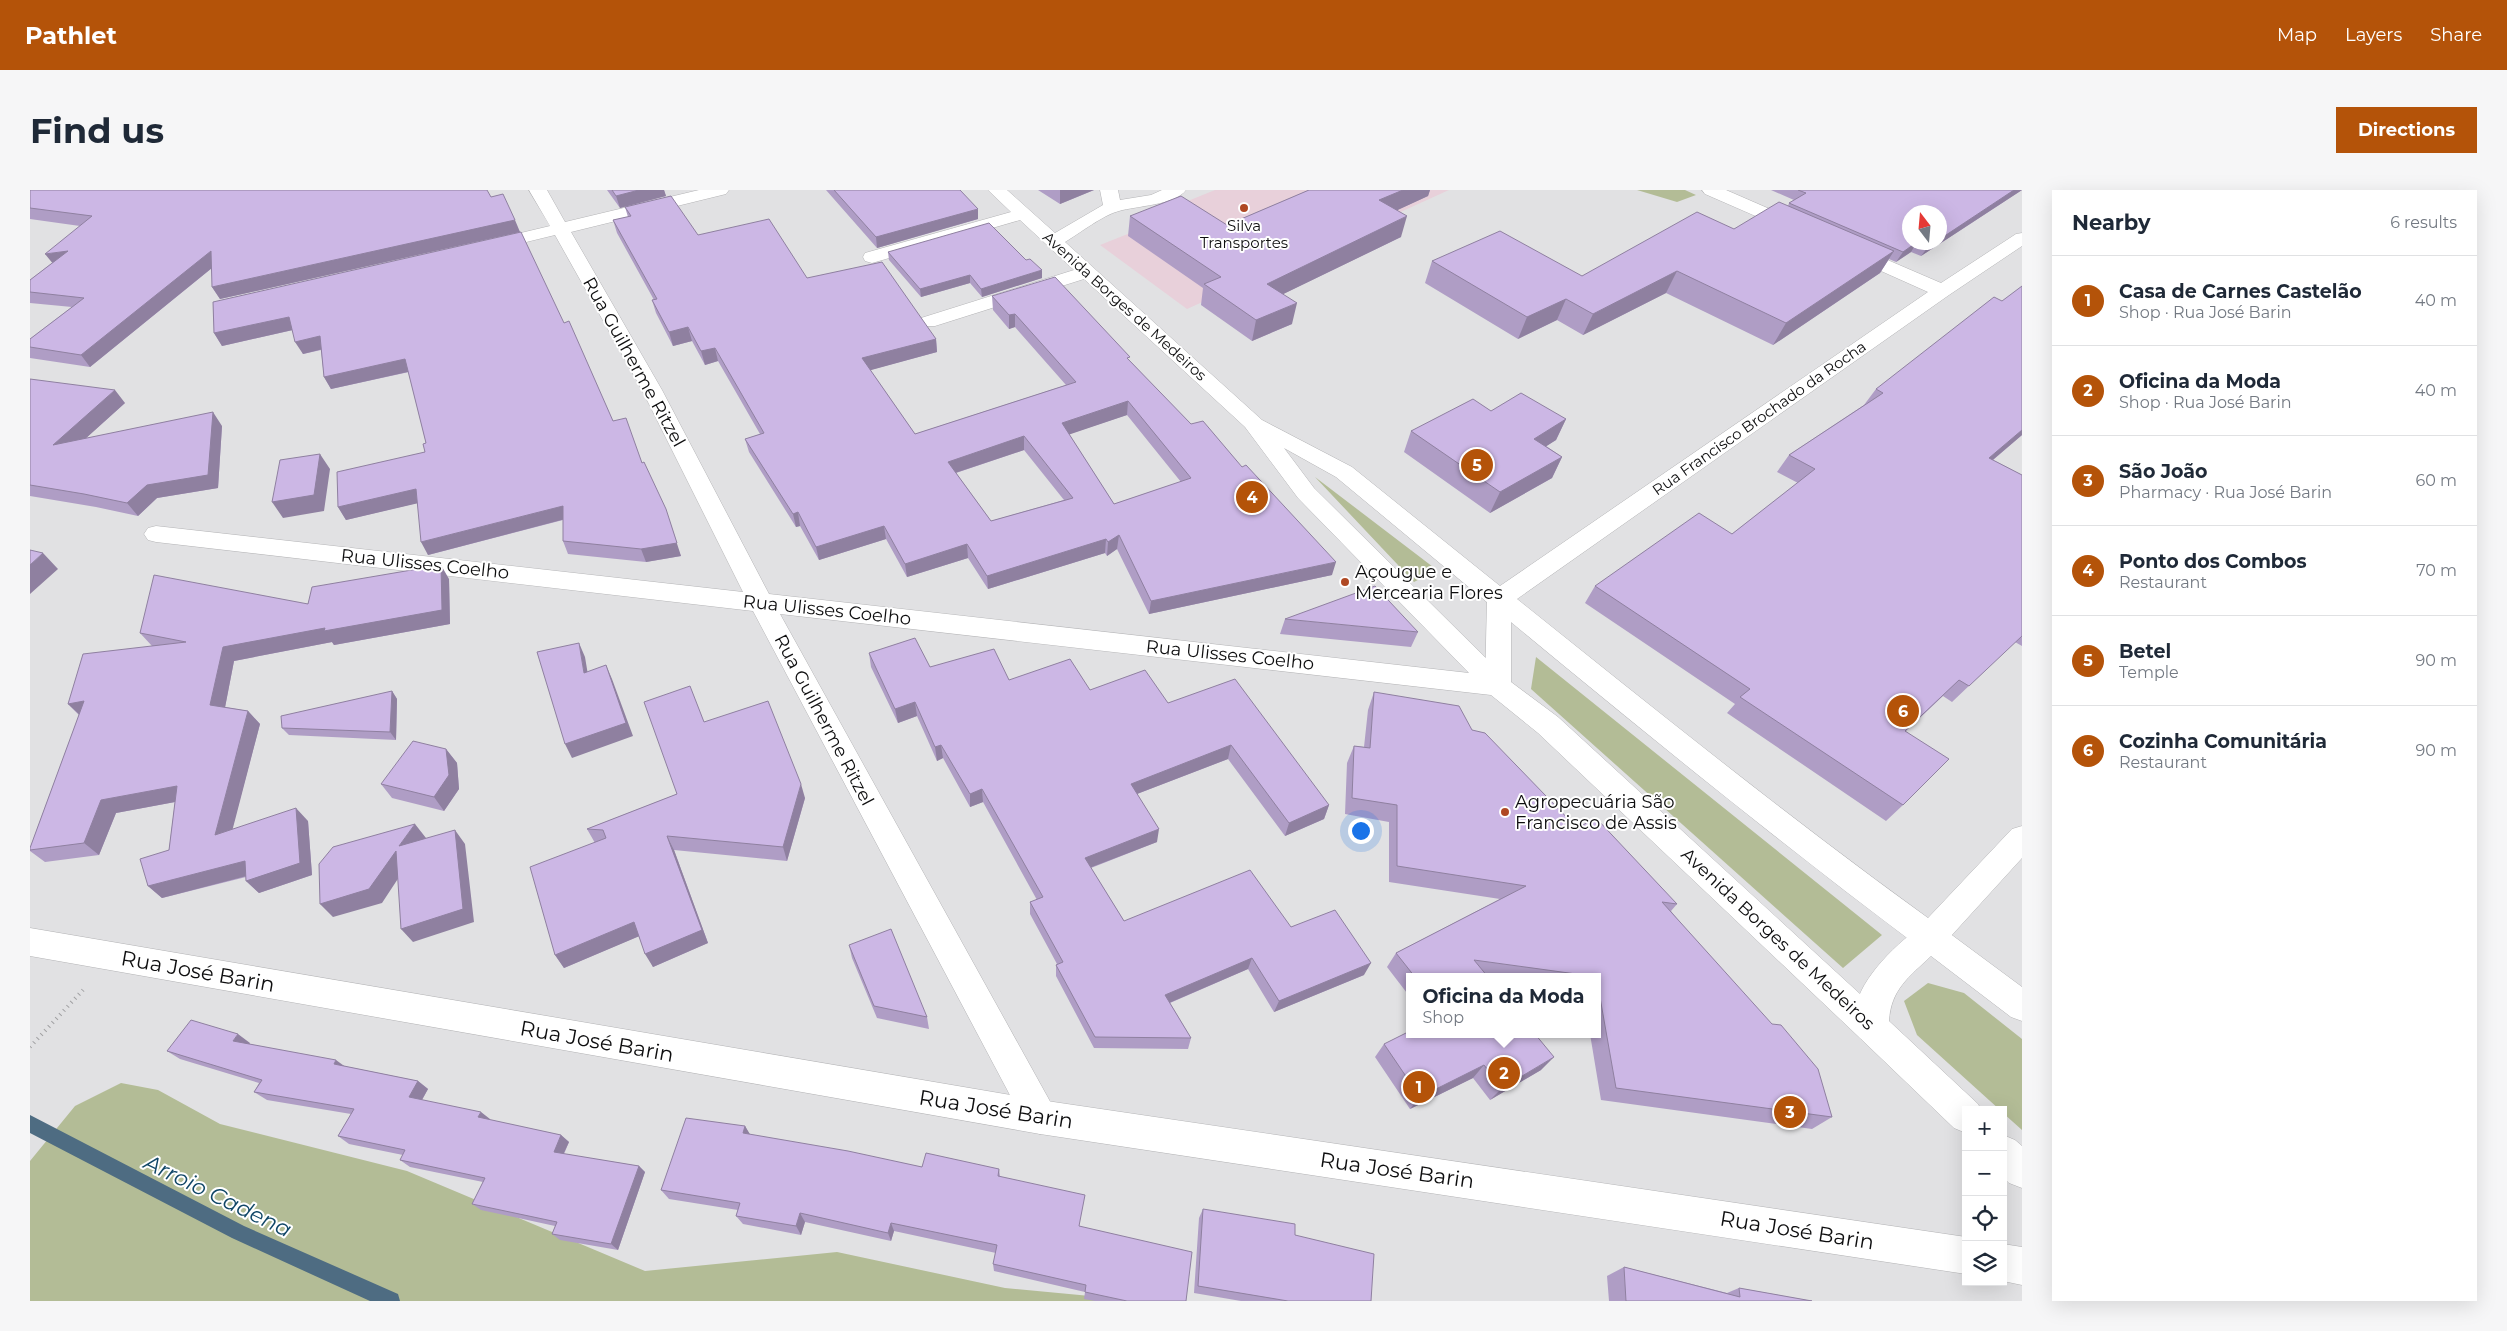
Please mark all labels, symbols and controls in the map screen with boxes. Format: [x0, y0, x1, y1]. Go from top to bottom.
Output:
text: Pathlet [25, 21, 117, 50]
text: Map [2277, 24, 2317, 46]
text: Layers [2345, 24, 2402, 46]
text: Share [2430, 24, 2482, 46]
button: Directions [2336, 107, 2477, 153]
text: Find us [30, 109, 164, 152]
marker: Silva Transportes [1238, 202, 1250, 214]
north arrow [1902, 205, 1947, 250]
text: Nearby [2072, 210, 2151, 235]
text: 6 results [2390, 213, 2457, 232]
place label: Silva Transportes [1200, 216, 1288, 252]
street label: Avenida Borges de Medeiros [1039, 227, 1211, 385]
street label: Rua Guilherme Ritzel [578, 273, 690, 451]
text: Casa de Carnes Castelão [2119, 280, 2362, 303]
text: 1 [2085, 291, 2091, 310]
text: 40 m [2415, 291, 2457, 310]
text: Shop · Rua José Barin [2119, 303, 2292, 322]
street label: Rua Francisco Brochado da Rocha [1648, 337, 1870, 499]
text: Oficina da Moda [2119, 370, 2281, 393]
text: 2 [2083, 381, 2093, 400]
text: 40 m [2415, 381, 2457, 400]
text: Shop · Rua José Barin [2119, 393, 2292, 412]
pin: 5 [1461, 446, 1493, 484]
text: São João [2119, 460, 2208, 483]
text: 3 [2083, 471, 2093, 490]
text: 60 m [2415, 471, 2457, 490]
pin: 4 [1236, 478, 1268, 516]
text: Pharmacy · Rua José Barin [2119, 483, 2332, 502]
street label: Rua Ulisses Coelho [340, 544, 510, 584]
text: Ponto dos Combos [2119, 550, 2307, 573]
place label: Açougue e Mercearia Flores [1355, 561, 1503, 604]
text: 4 [2082, 561, 2094, 580]
text: 70 m [2416, 561, 2457, 580]
text: Restaurant [2119, 573, 2207, 592]
marker: Açougue e Mercearia Flores [1339, 576, 1351, 588]
street label: Rua Ulisses Coelho [742, 590, 912, 630]
street label: Rua Guilherme Ritzel [770, 631, 878, 809]
street label: Rua Ulisses Coelho [1145, 635, 1315, 675]
text: Betel [2119, 640, 2171, 663]
text: 5 [2083, 651, 2093, 670]
text: 90 m [2415, 651, 2457, 670]
text: Temple [2119, 663, 2179, 682]
pin: 6 [1887, 692, 1919, 730]
text: Cozinha Comunitária [2119, 730, 2327, 753]
text: 6 [2083, 741, 2093, 760]
text: 90 m [2415, 741, 2457, 760]
text: Restaurant [2119, 753, 2207, 772]
place label: Agropecuária São Francisco de Assis [1515, 791, 1677, 834]
marker: Agropecuária São Francisco de Assis [1499, 806, 1511, 818]
your location [1348, 818, 1374, 844]
street label: Avenida Borges de Medeiros [1677, 843, 1880, 1035]
street label: Rua José Barin [119, 945, 277, 997]
popup [1406, 973, 1601, 1038]
text: Oficina da Moda [1422, 985, 1585, 1008]
text: Shop [1422, 1008, 1464, 1027]
street label: Rua José Barin [518, 1015, 676, 1067]
pin: 2 [1488, 1054, 1520, 1092]
pin: 1 [1403, 1068, 1435, 1106]
street label: Rua José Barin [917, 1084, 1075, 1134]
pin: 3 [1774, 1093, 1806, 1131]
map controls [1962, 1106, 2007, 1286]
button: + [1962, 1106, 2007, 1151]
street label: Rua José Barin [1318, 1147, 1476, 1193]
water label: Arroio Cadena [138, 1148, 296, 1243]
button: − [1962, 1151, 2007, 1196]
button: locate [1962, 1196, 2007, 1241]
street label: Rua José Barin [1718, 1205, 1876, 1255]
button: layers [1962, 1241, 2007, 1286]

